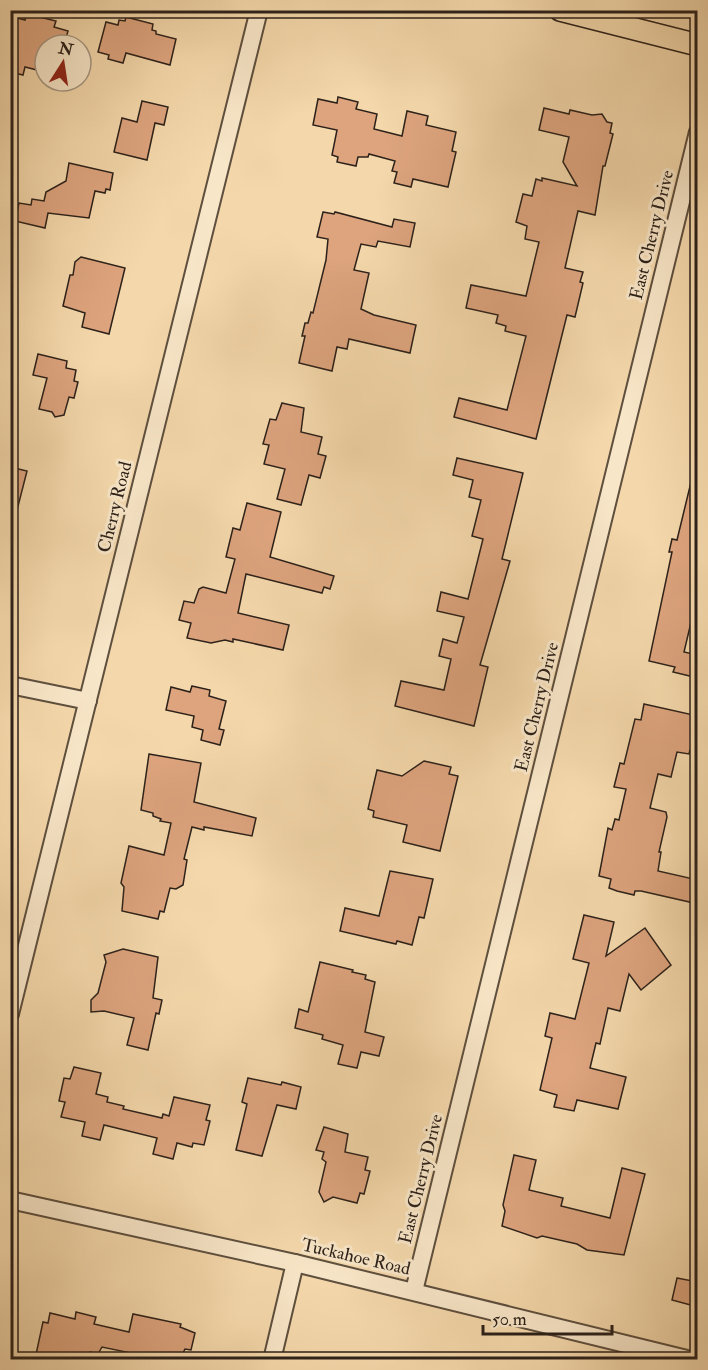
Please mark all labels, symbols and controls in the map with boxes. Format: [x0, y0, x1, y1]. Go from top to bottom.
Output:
north arrow [33, 33, 93, 93]
text: N [56, 38, 76, 61]
street label: East Cherry Drive [625, 167, 679, 302]
street label: Cherry Road [93, 459, 137, 555]
street label: East Cherry Drive [510, 639, 564, 774]
street label: East Cherry Drive [394, 1111, 448, 1246]
street label: Tuckahoe Road [299, 1233, 413, 1281]
scale bar [483, 1298, 612, 1336]
text: 50 m [492, 1308, 527, 1331]

